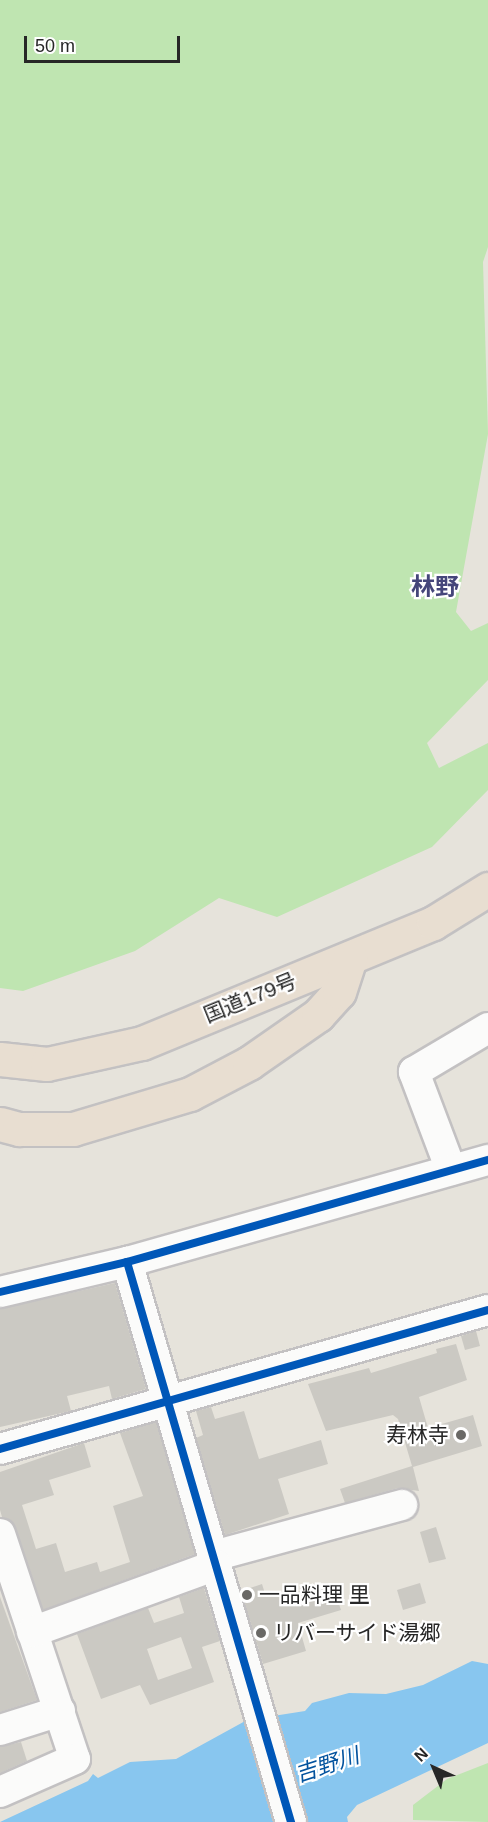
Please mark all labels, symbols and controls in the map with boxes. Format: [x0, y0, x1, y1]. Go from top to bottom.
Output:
scale bar [27, 24, 183, 62]
text: 50 m [35, 36, 75, 56]
district label: 林野 [411, 573, 459, 601]
street label: 国道179号 [200, 968, 300, 1028]
place label: 寿林寺 [386, 1422, 449, 1448]
marker: 寿林寺 [454, 1428, 468, 1442]
place label: 一品料理 里 [259, 1582, 370, 1608]
marker: 一品料理 里 [240, 1588, 254, 1602]
place label: リバーサイド湯郷 [273, 1620, 441, 1646]
marker: リバーサイド湯郷 [254, 1626, 268, 1640]
north arrow [404, 1738, 464, 1798]
water label: 吉野川 [292, 1742, 362, 1788]
text: N [411, 1745, 431, 1765]

